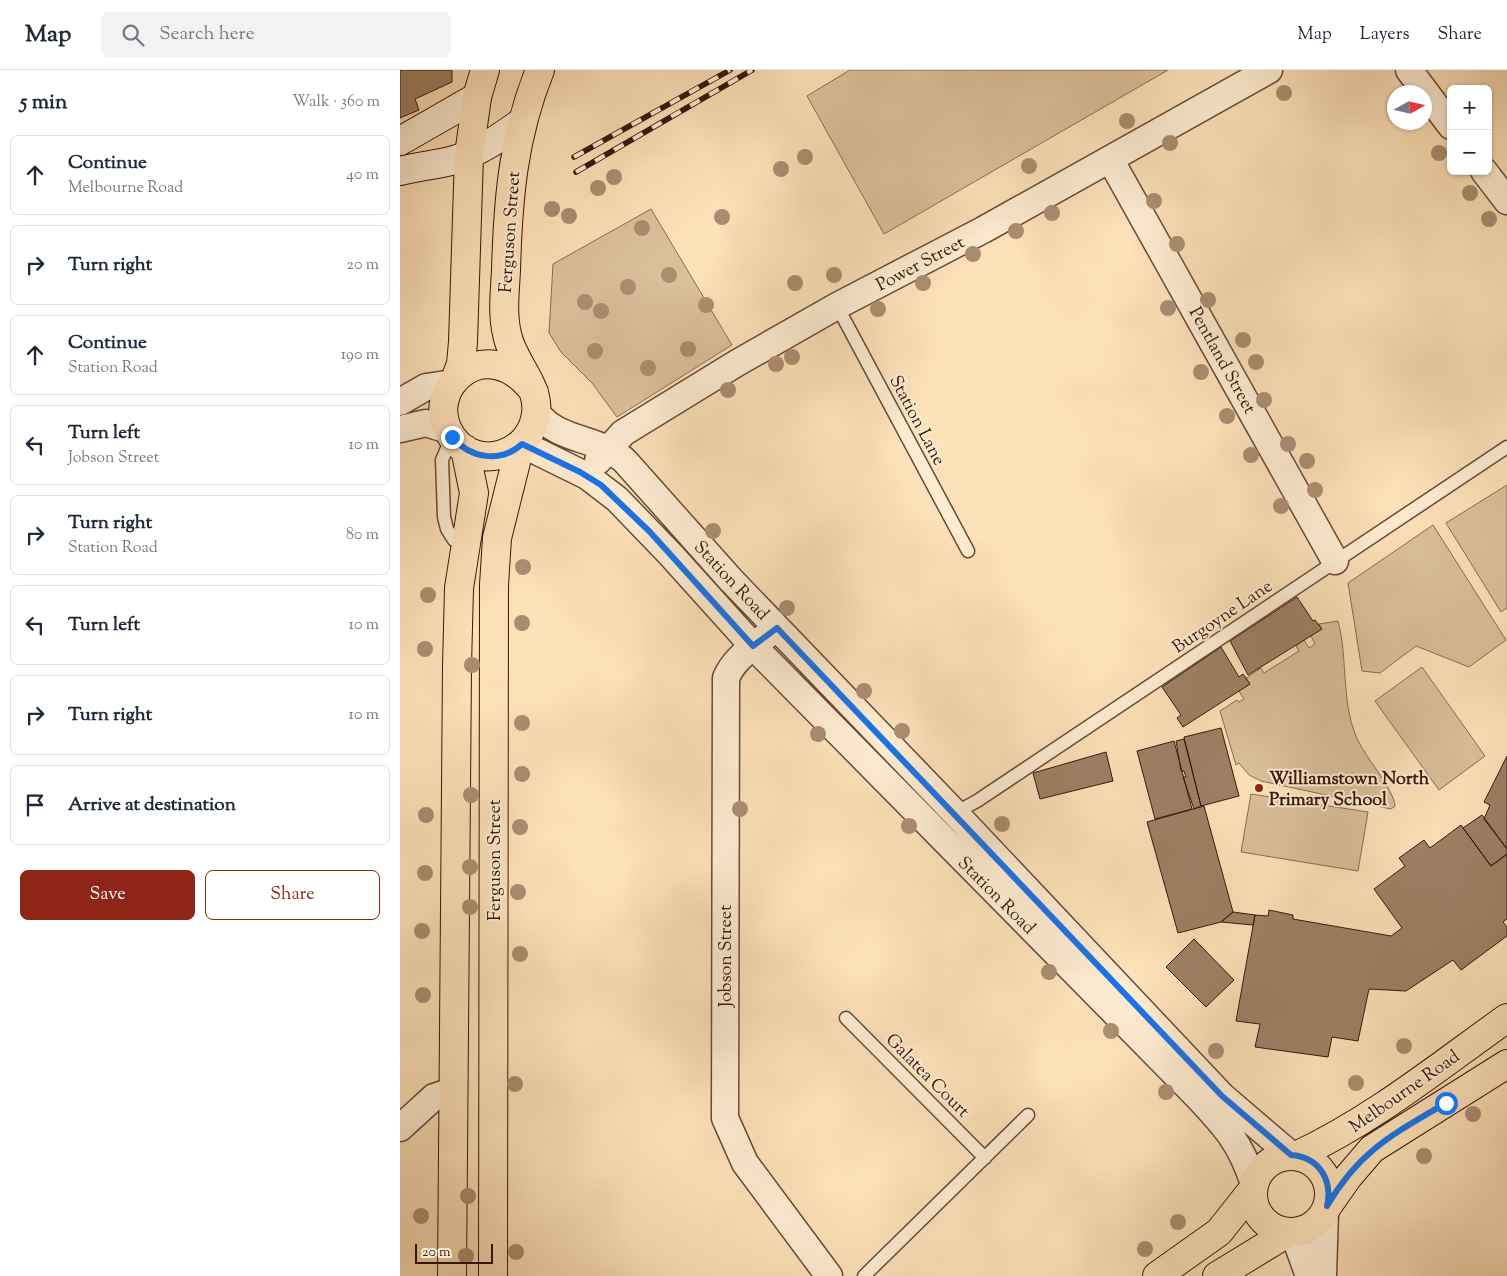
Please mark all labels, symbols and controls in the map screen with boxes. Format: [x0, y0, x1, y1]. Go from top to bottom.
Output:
search box [101, 12, 451, 57]
text: Map [25, 18, 71, 52]
icon: search [119, 21, 147, 49]
text: Search here [159, 21, 255, 48]
text: Map [1297, 22, 1332, 48]
text: Layers [1360, 22, 1410, 48]
text: Share [1438, 22, 1482, 48]
north arrow [1387, 85, 1432, 130]
map controls [1447, 85, 1492, 175]
button: + [1447, 85, 1492, 130]
text: 5 min [20, 88, 67, 118]
text: Walk · 360 m [292, 91, 380, 114]
button: − [1447, 130, 1492, 175]
text: Continue [68, 150, 147, 177]
icon: ahead [21, 161, 49, 189]
text: 40 m [346, 164, 379, 187]
street label: Ferguson Street [494, 170, 528, 294]
text: Melbourne Road [68, 177, 183, 200]
street label: Power Street [872, 230, 970, 299]
icon: right [21, 251, 49, 279]
text: Turn right [68, 252, 152, 279]
text: 20 m [346, 254, 379, 277]
street label: Pentland Street [1181, 303, 1261, 419]
text: Continue [68, 330, 147, 357]
icon: ahead [21, 341, 49, 369]
text: 190 m [341, 344, 379, 367]
text: Station Road [68, 357, 158, 380]
street label: Station Lane [882, 371, 951, 471]
text: Turn left [68, 420, 140, 447]
route end [441, 426, 464, 449]
icon: left [21, 431, 49, 459]
text: 10 m [349, 434, 379, 457]
text: Jobson Street [68, 447, 159, 470]
text: Turn right [68, 510, 152, 537]
icon: right [21, 521, 49, 549]
text: 80 m [346, 524, 379, 547]
street label: Station Road [687, 536, 774, 627]
text: Station Road [68, 537, 158, 560]
street label: Burgoyne Lane [1168, 574, 1279, 661]
icon: left [21, 611, 49, 639]
text: Turn left [68, 612, 140, 639]
text: 10 m [349, 614, 379, 637]
icon: right [21, 701, 49, 729]
text: Turn right [68, 702, 152, 729]
text: 10 m [349, 704, 379, 727]
place label: Williamstown North Primary School [1269, 767, 1430, 814]
marker: Williamstown North Primary School [1253, 782, 1265, 794]
icon: arrive [21, 791, 49, 819]
text: Arrive at destination [68, 792, 236, 819]
street label: Ferguson Street [483, 799, 509, 921]
street label: Station Road [951, 852, 1040, 941]
button: Save [20, 870, 195, 920]
button: Share [205, 870, 380, 920]
street label: Jobson Street [714, 905, 740, 1008]
street label: Galatea Court [879, 1028, 975, 1124]
street label: Melbourne Road [1345, 1045, 1466, 1140]
route start [1435, 1092, 1458, 1115]
scale bar [415, 1241, 492, 1264]
text: 20 m [422, 1243, 451, 1263]

